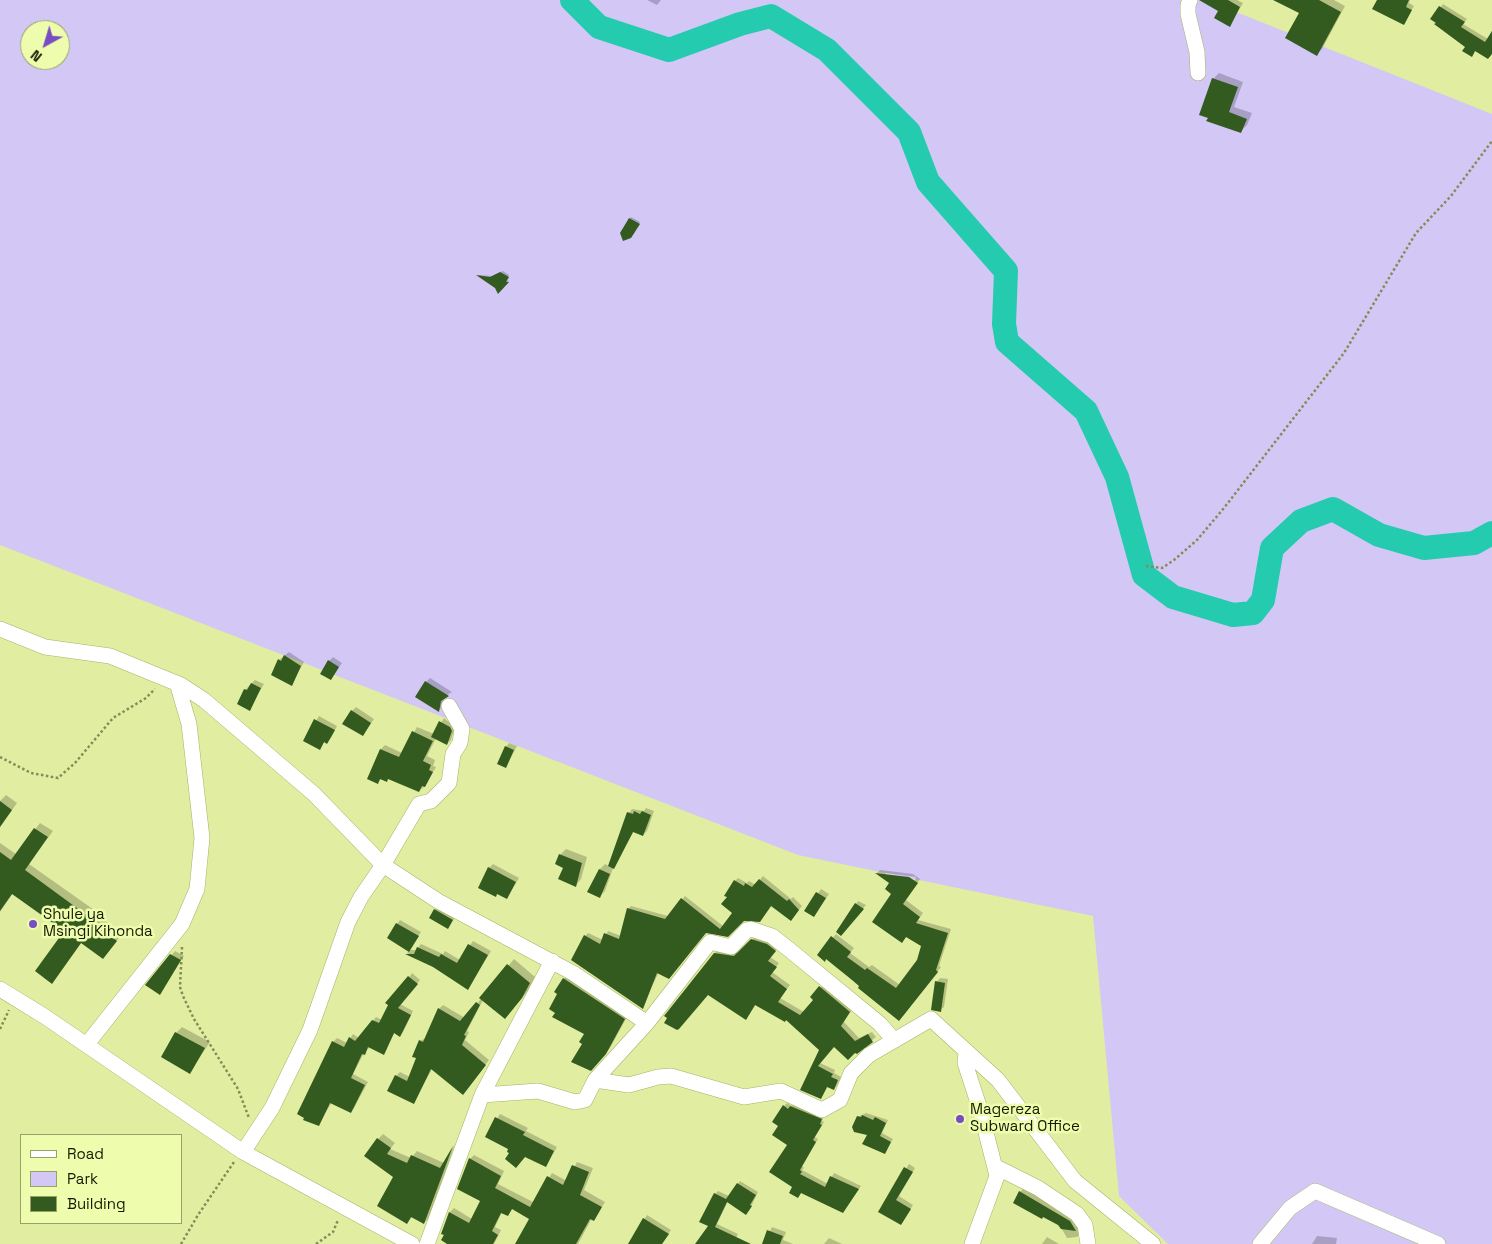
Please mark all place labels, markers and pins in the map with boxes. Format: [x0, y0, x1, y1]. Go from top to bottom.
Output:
place label: Shule ya Msingi Kihonda [43, 906, 153, 941]
marker: Shule ya Msingi Kihonda [27, 918, 39, 930]
place label: Magereza Subward Office [970, 1101, 1080, 1136]
marker: Magereza Subward Office [954, 1113, 966, 1125]

